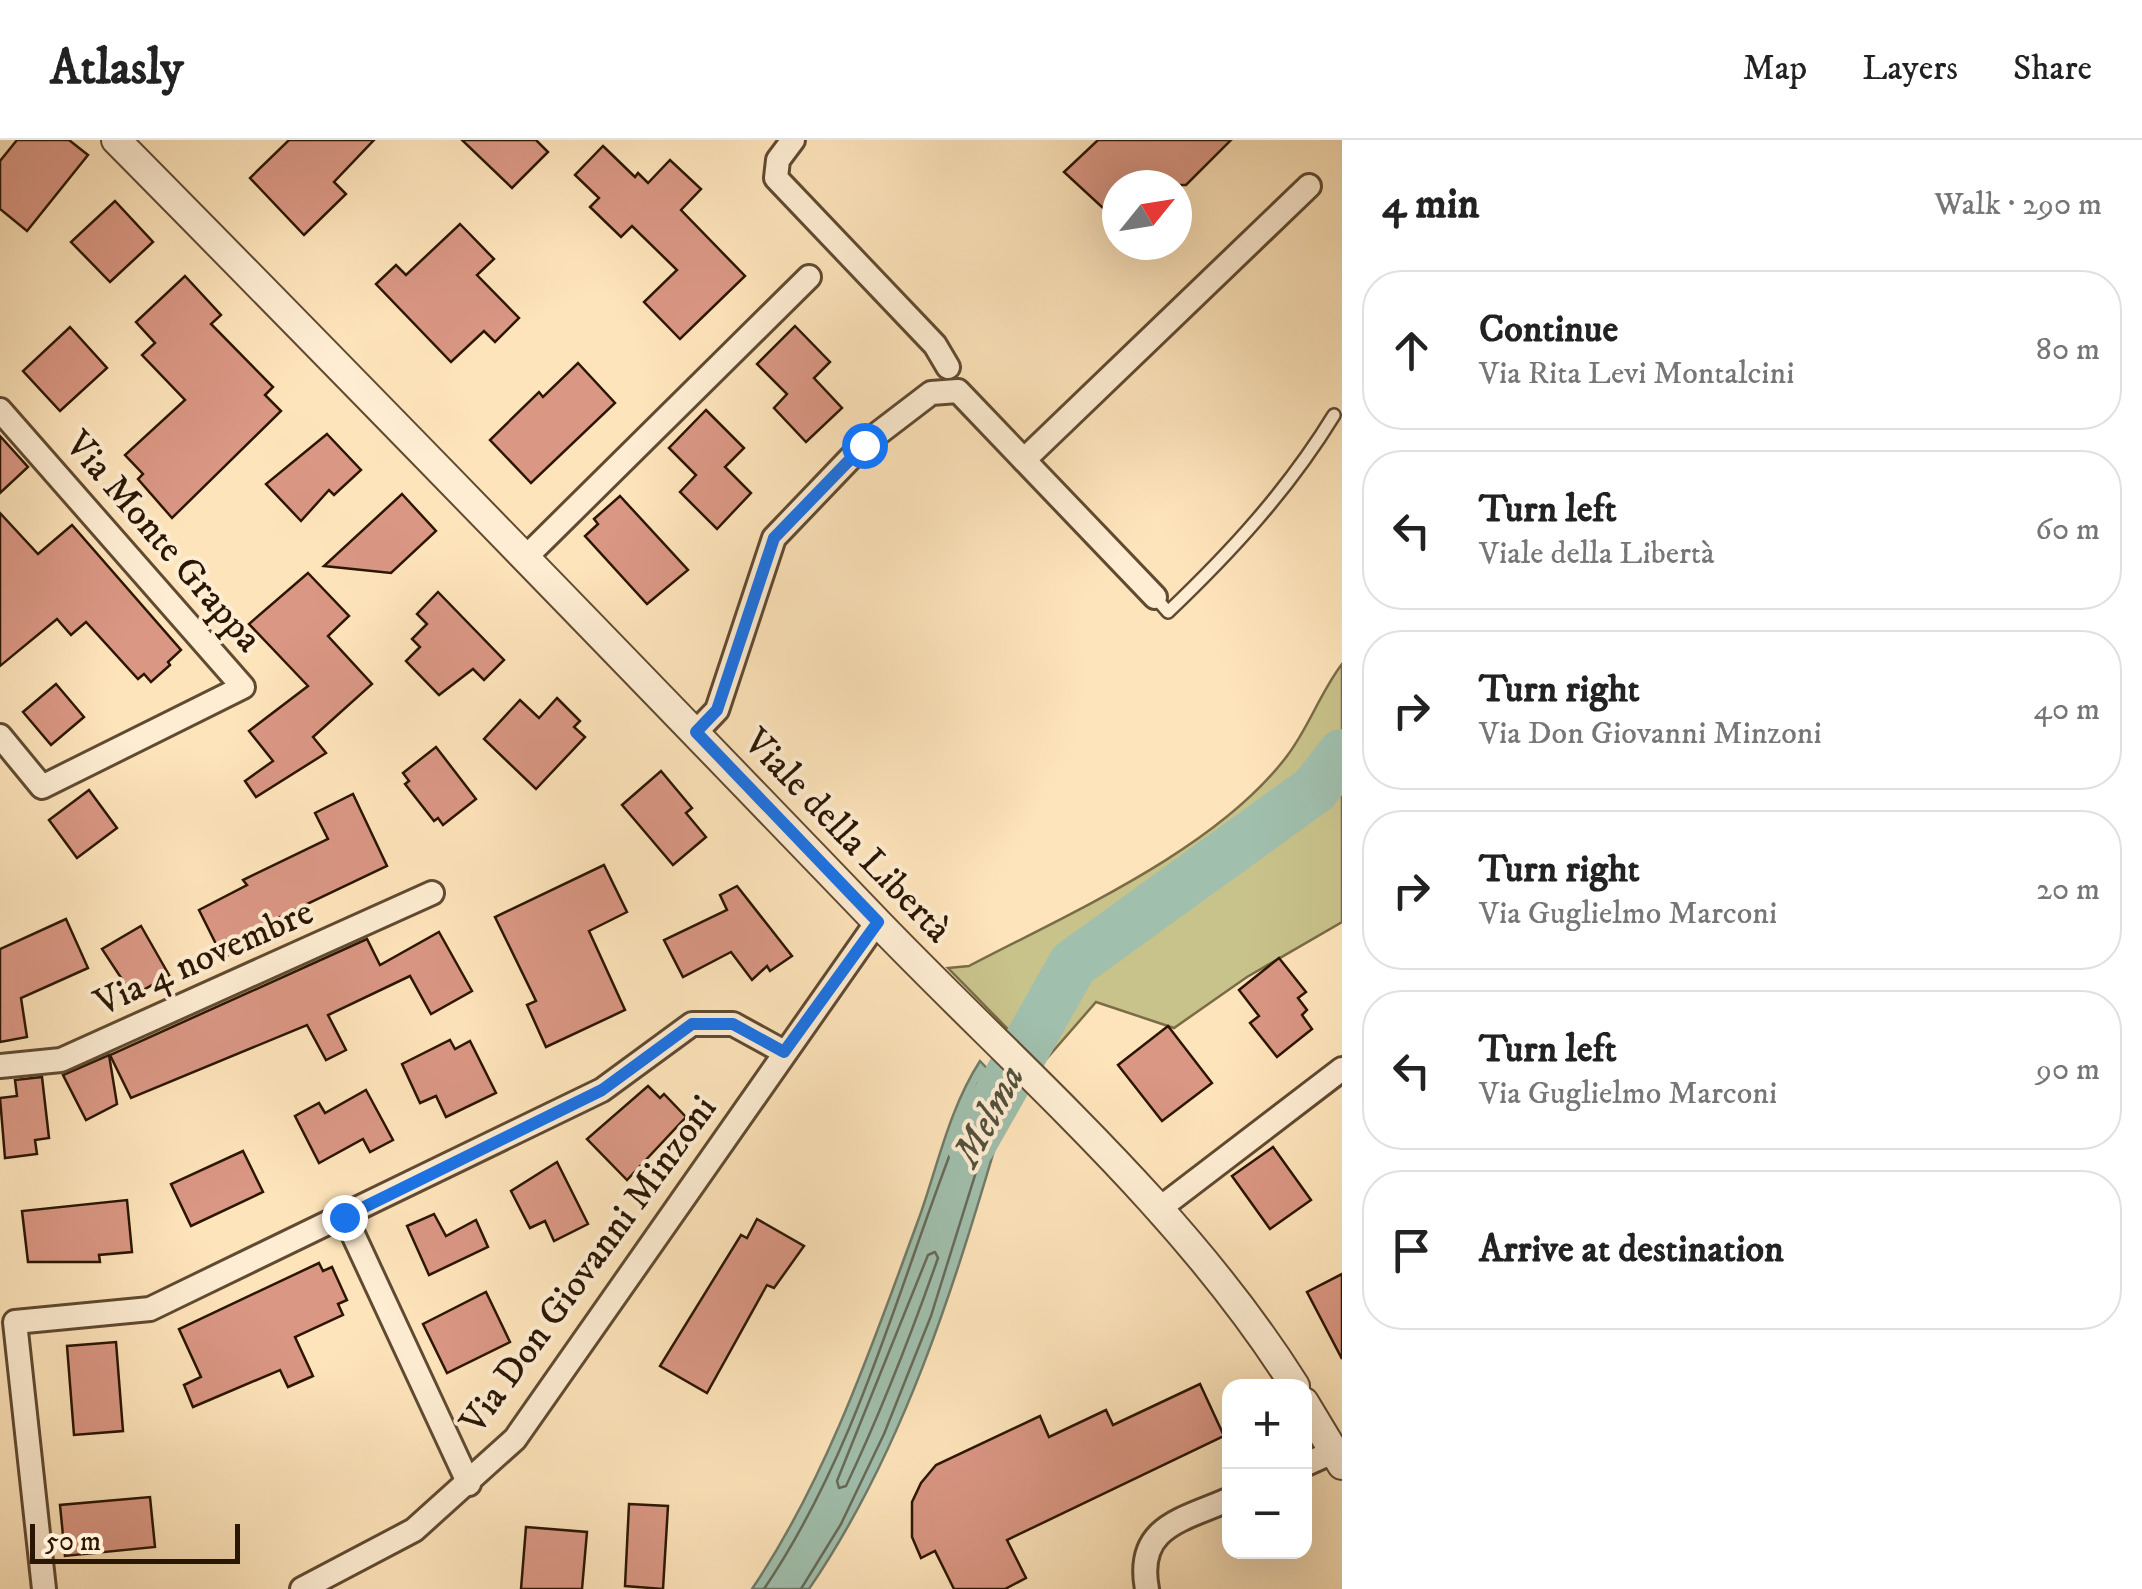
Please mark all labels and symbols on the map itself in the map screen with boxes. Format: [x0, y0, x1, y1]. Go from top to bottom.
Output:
north arrow [1102, 170, 1192, 260]
street label: Via Monte Grappa [53, 421, 272, 662]
route start [842, 423, 888, 469]
street label: Viale della Libertà [732, 718, 961, 953]
street label: Via 4 novembre [86, 888, 321, 1028]
water label: Melma [941, 1057, 1037, 1178]
street label: Via Don Giovanni Minzoni [449, 1086, 728, 1445]
route end [322, 1195, 368, 1241]
scale bar [30, 1519, 240, 1564]

